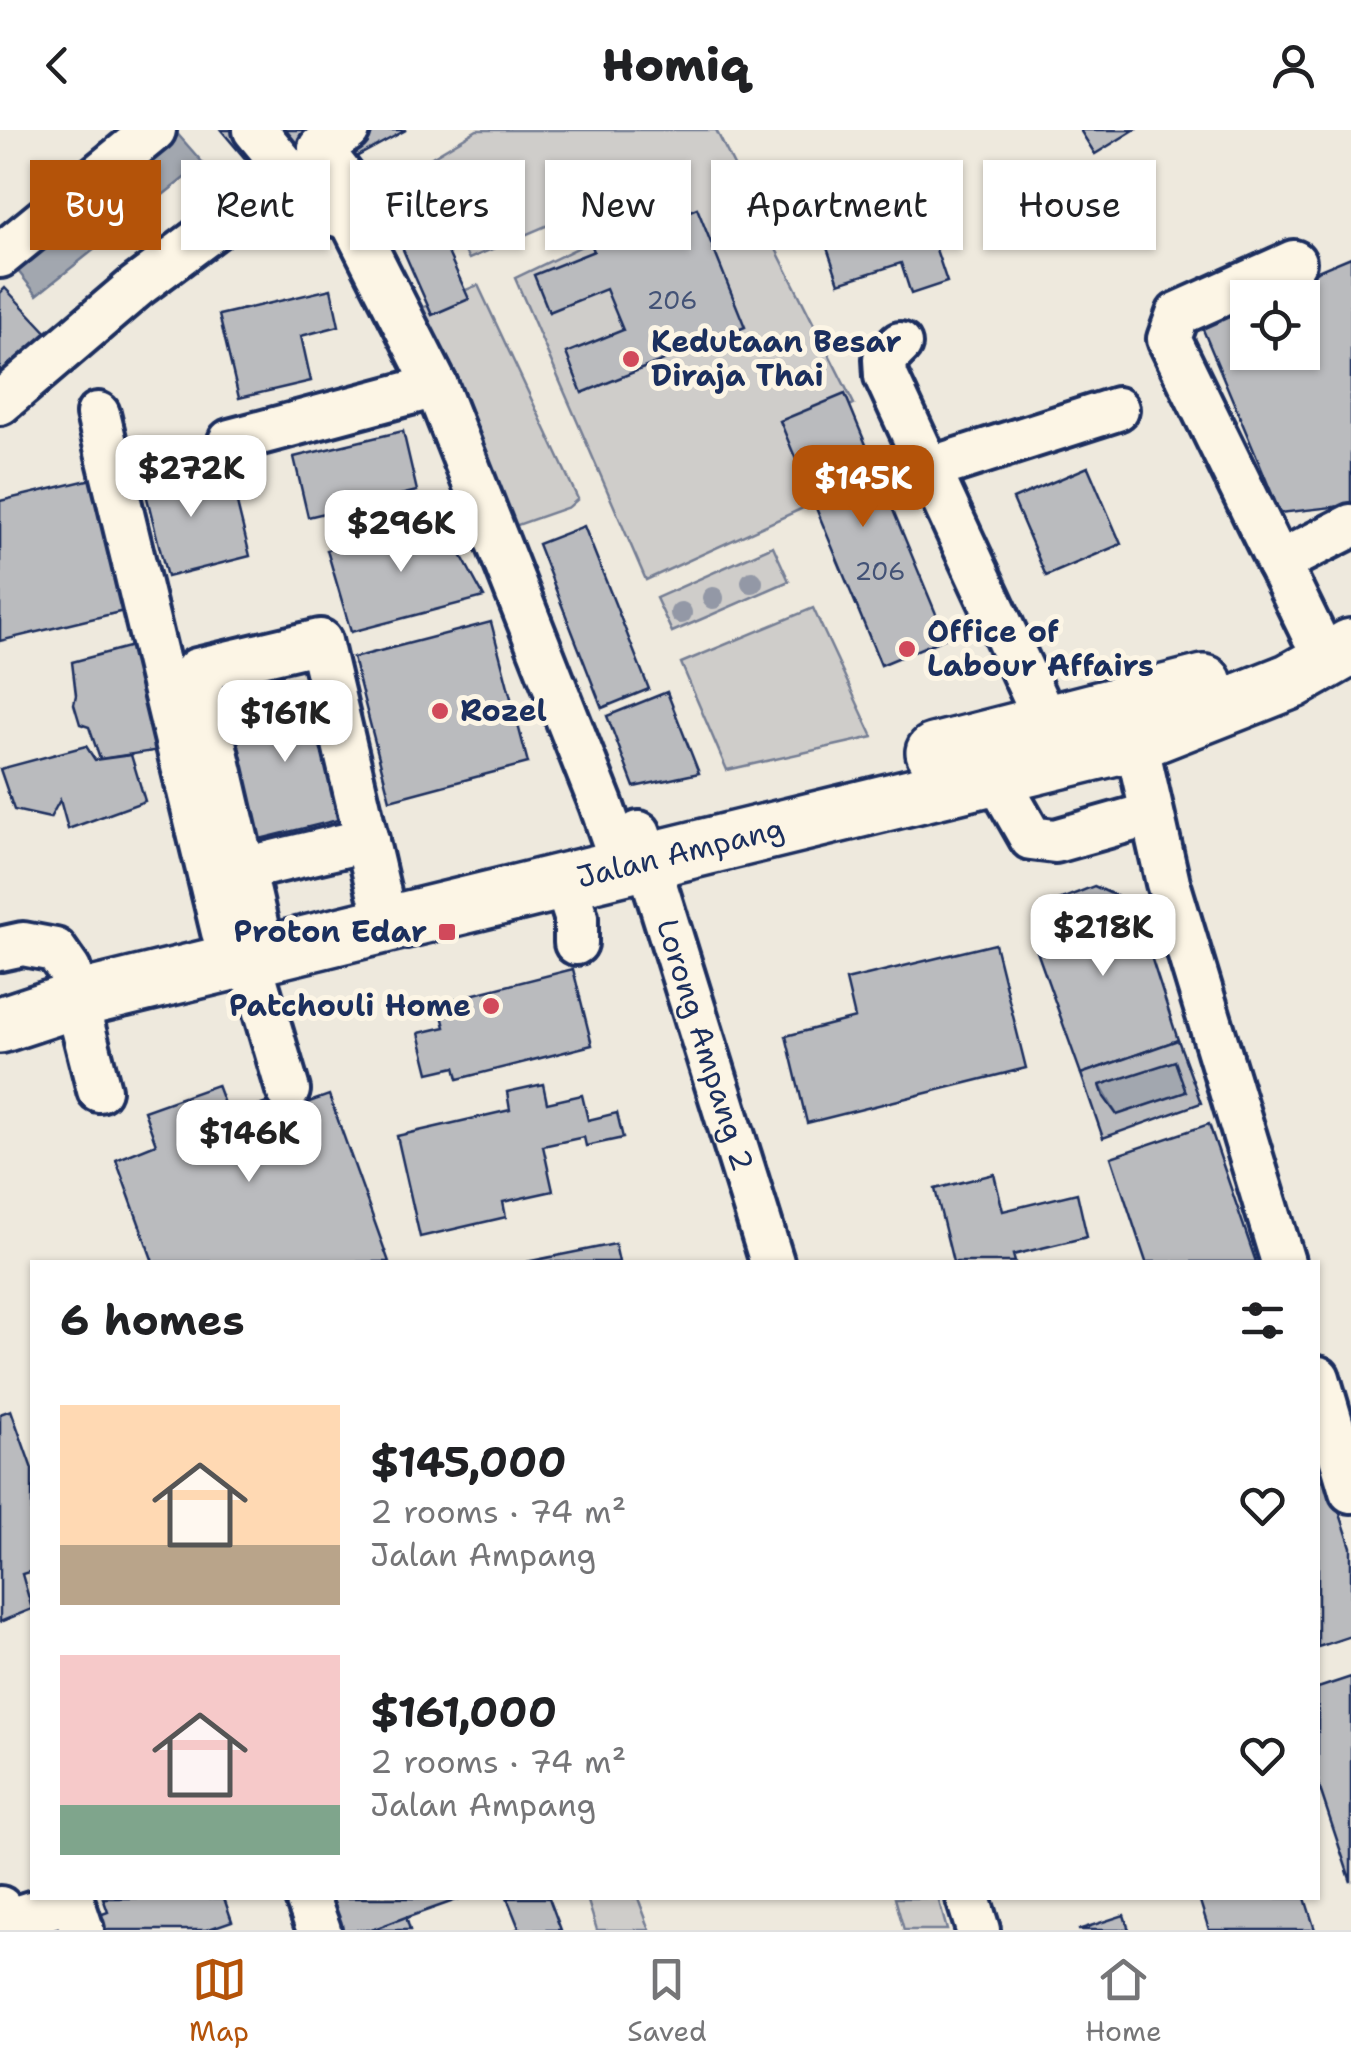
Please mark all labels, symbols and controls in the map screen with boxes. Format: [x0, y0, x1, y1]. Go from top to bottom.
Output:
text: Homiq [602, 35, 749, 95]
icon: back [30, 38, 85, 93]
icon: person [1266, 38, 1321, 93]
chip: Buy [30, 160, 161, 250]
chip: Rent [181, 160, 330, 250]
chip: Filters [350, 160, 525, 250]
chip: New [545, 160, 691, 250]
chip: Apartment [711, 160, 963, 250]
chip: House [983, 160, 1156, 250]
map controls [1230, 280, 1320, 370]
button: locate [1230, 280, 1320, 370]
house number: 206 [646, 283, 698, 317]
place label: Kedutaan Besar Diraja Thai [651, 321, 902, 396]
marker: Kedutaan Besar Diraja Thai [620, 348, 642, 370]
pin: $272K [121, 435, 261, 520]
pin: $145K [793, 445, 933, 530]
text: $272K [137, 446, 245, 489]
text: $145K [814, 456, 912, 499]
pin: $296K [331, 490, 471, 575]
text: $296K [347, 501, 455, 544]
house number: 206 [854, 554, 906, 588]
place label: Office of Labour Affairs [927, 611, 1154, 686]
marker: Office of Labour Affairs [896, 638, 918, 660]
pin: $161K [215, 680, 355, 765]
place label: Rozel [460, 690, 547, 731]
text: $161K [240, 691, 330, 734]
marker: Rozel [429, 700, 451, 722]
street label: Jalan Ampang [572, 807, 788, 897]
pin: $218K [1033, 894, 1173, 979]
text: $218K [1053, 905, 1153, 948]
place label: Proton Edar [234, 911, 427, 952]
street label: Lorong Ampang 2 [647, 914, 764, 1176]
marker: Proton Edar [436, 921, 458, 943]
place label: Patchouli Home [229, 985, 471, 1026]
marker: Patchouli Home [480, 995, 502, 1017]
pin: $146K [179, 1100, 319, 1185]
text: $146K [198, 1111, 300, 1154]
text: 6 homes [60, 1292, 245, 1348]
icon: filters [1235, 1293, 1290, 1348]
text: $145,000 [370, 1434, 567, 1490]
icon: home [140, 1445, 260, 1565]
icon: heart [1235, 1478, 1290, 1533]
text: 2 rooms · 74 m² [370, 1490, 626, 1533]
text: Jalan Ampang [370, 1533, 596, 1576]
text: $161,000 [370, 1684, 557, 1740]
icon: home [140, 1695, 260, 1815]
icon: heart [1235, 1728, 1290, 1783]
text: 2 rooms · 74 m² [370, 1740, 626, 1783]
text: Jalan Ampang [370, 1783, 596, 1826]
tab: Map [189, 1952, 249, 2050]
tab: Saved [627, 1952, 707, 2050]
tab: Home [1085, 1952, 1162, 2050]

